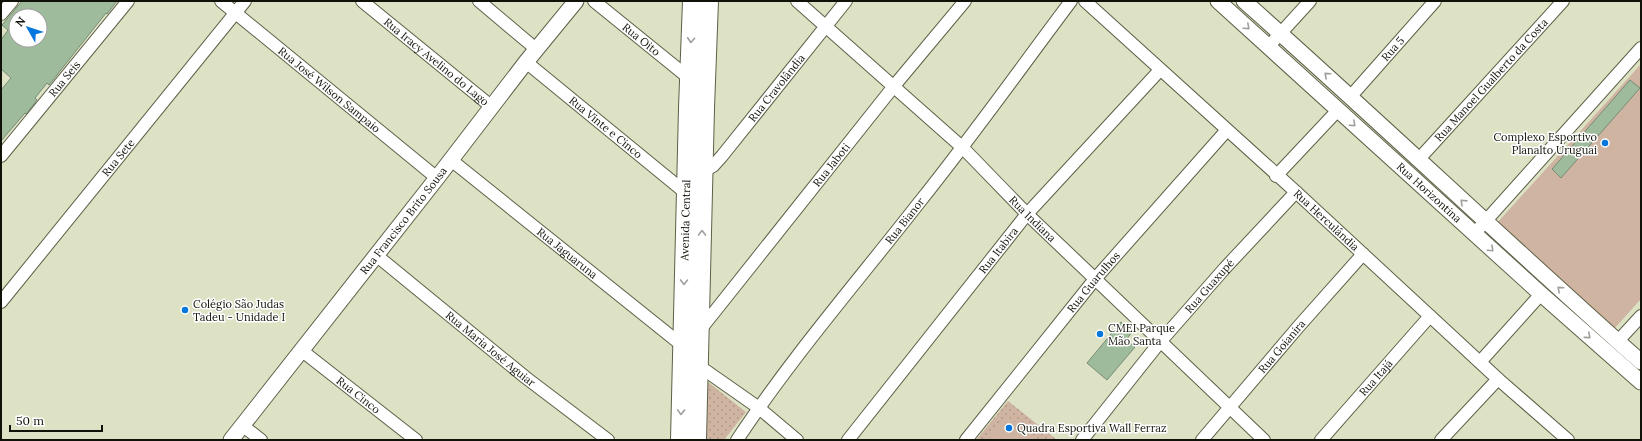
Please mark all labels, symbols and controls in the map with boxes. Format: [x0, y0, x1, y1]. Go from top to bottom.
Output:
north arrow [8, 8, 48, 48]
text: N [12, 14, 29, 29]
street label: Rua Iracy Avelino do Lago [381, 15, 492, 109]
street label: Rua Manoel Gualberto da Costa [1431, 15, 1551, 144]
street label: Rua Oito [620, 20, 663, 59]
one-way arrow [1242, 22, 1249, 29]
street label: Rua 5 [1378, 34, 1407, 64]
one-way arrow [687, 37, 696, 43]
street label: Rua José Wilson Sampaio [275, 44, 383, 136]
street label: Rua Cravolândia [745, 51, 808, 125]
street label: Rua Seis [45, 58, 83, 100]
one-way arrow [1324, 72, 1332, 80]
street label: Rua Vinte e Cinco [566, 93, 645, 161]
one-way arrow [1348, 119, 1356, 127]
place label: Complexo Esportivo Planalto Uruguai [1493, 130, 1597, 157]
street label: Rua Sete [99, 136, 138, 179]
marker: Complexo Esportivo Planalto Uruguai [1600, 138, 1610, 148]
street label: Rua Jaboti [810, 140, 853, 190]
street label: Rua Horizontina [1394, 159, 1465, 226]
street label: Rua Francisco Brito Sousa [357, 164, 450, 277]
street label: Avenida Central [677, 179, 693, 262]
street label: Rua Herculândia [1291, 186, 1362, 254]
street label: Rua Indiana [1006, 193, 1059, 245]
street label: Rua Bianor [882, 195, 928, 247]
one-way arrow [1461, 200, 1468, 207]
street label: Rua Itabira [976, 224, 1021, 276]
street label: Rua Jaguaruna [534, 225, 601, 282]
one-way arrow [698, 230, 707, 236]
one-way arrow [1486, 244, 1494, 252]
street label: Rua Guarulhos [1064, 249, 1123, 315]
street label: Rua Guaxupé [1182, 256, 1237, 316]
one-way arrow [680, 279, 688, 285]
one-way arrow [1557, 287, 1564, 294]
place label: Colégio São Judas Tadeu - Unidade I [193, 297, 285, 324]
marker: Colégio São Judas Tadeu - Unidade I [180, 305, 190, 315]
street label: Rua Maria José Aguiar [443, 308, 538, 390]
street label: Rua Goianira [1255, 316, 1309, 376]
place label: CMEI Parque Mão Santa [1108, 321, 1175, 348]
marker: CMEI Parque Mão Santa [1095, 329, 1105, 339]
one-way arrow [1583, 331, 1590, 338]
street label: Rua Itajá [1356, 356, 1396, 399]
street label: Rua Cinco [334, 374, 383, 416]
scale bar [10, 407, 102, 433]
one-way arrow [677, 409, 685, 415]
text: 50 m [16, 413, 44, 428]
place label: Quadra Esportiva Wall Ferraz [1017, 421, 1167, 435]
marker: Quadra Esportiva Wall Ferraz [1004, 423, 1014, 433]

